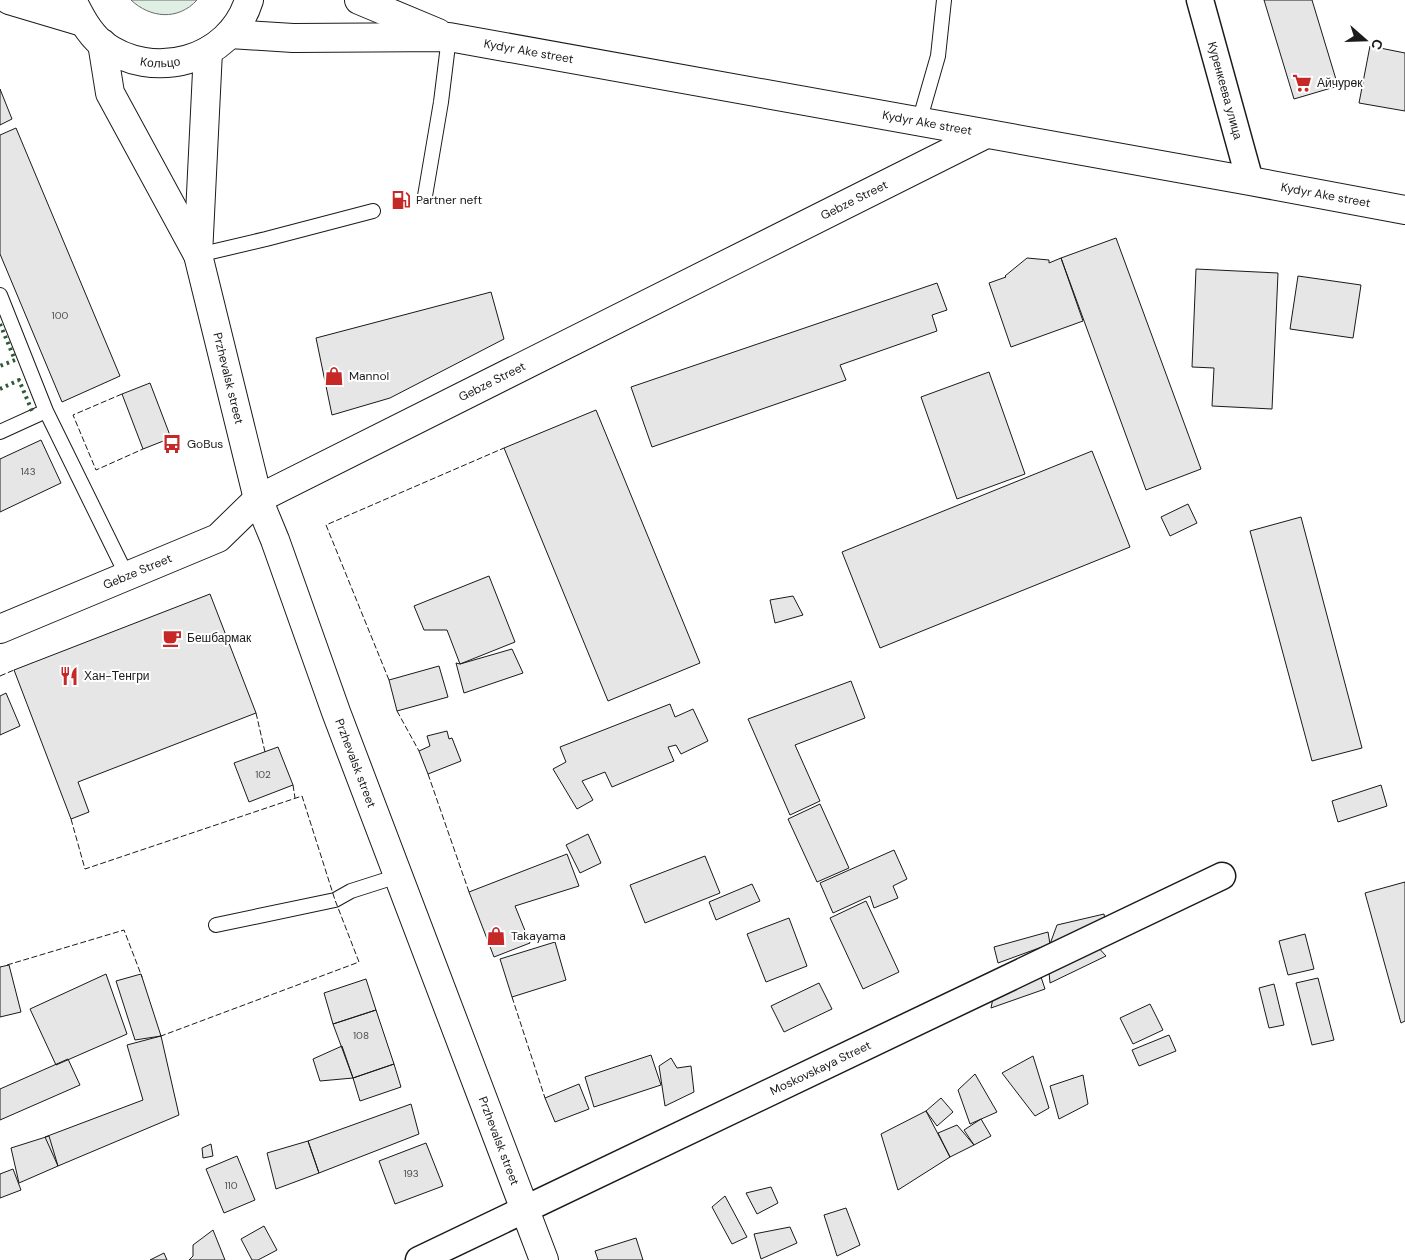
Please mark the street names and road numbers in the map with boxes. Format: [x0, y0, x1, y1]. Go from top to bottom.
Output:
street label: Kydyr Ake street [482, 35, 575, 67]
street label: Куренкеева улица [1204, 40, 1246, 142]
street label: Кольцо [139, 53, 182, 71]
street label: Kydyr Ake street [881, 107, 974, 139]
street label: Gebze Street [818, 176, 891, 224]
street label: Kydyr Ake street [1280, 179, 1372, 211]
street label: Przhevalsk street [209, 331, 247, 426]
street label: Gebze Street [456, 358, 529, 405]
street label: Gebze Street [101, 550, 175, 593]
street label: Przhevalsk street [331, 717, 380, 810]
street label: Moskovskaya Street [767, 1037, 874, 1099]
street label: Przhevalsk street [475, 1094, 523, 1188]

